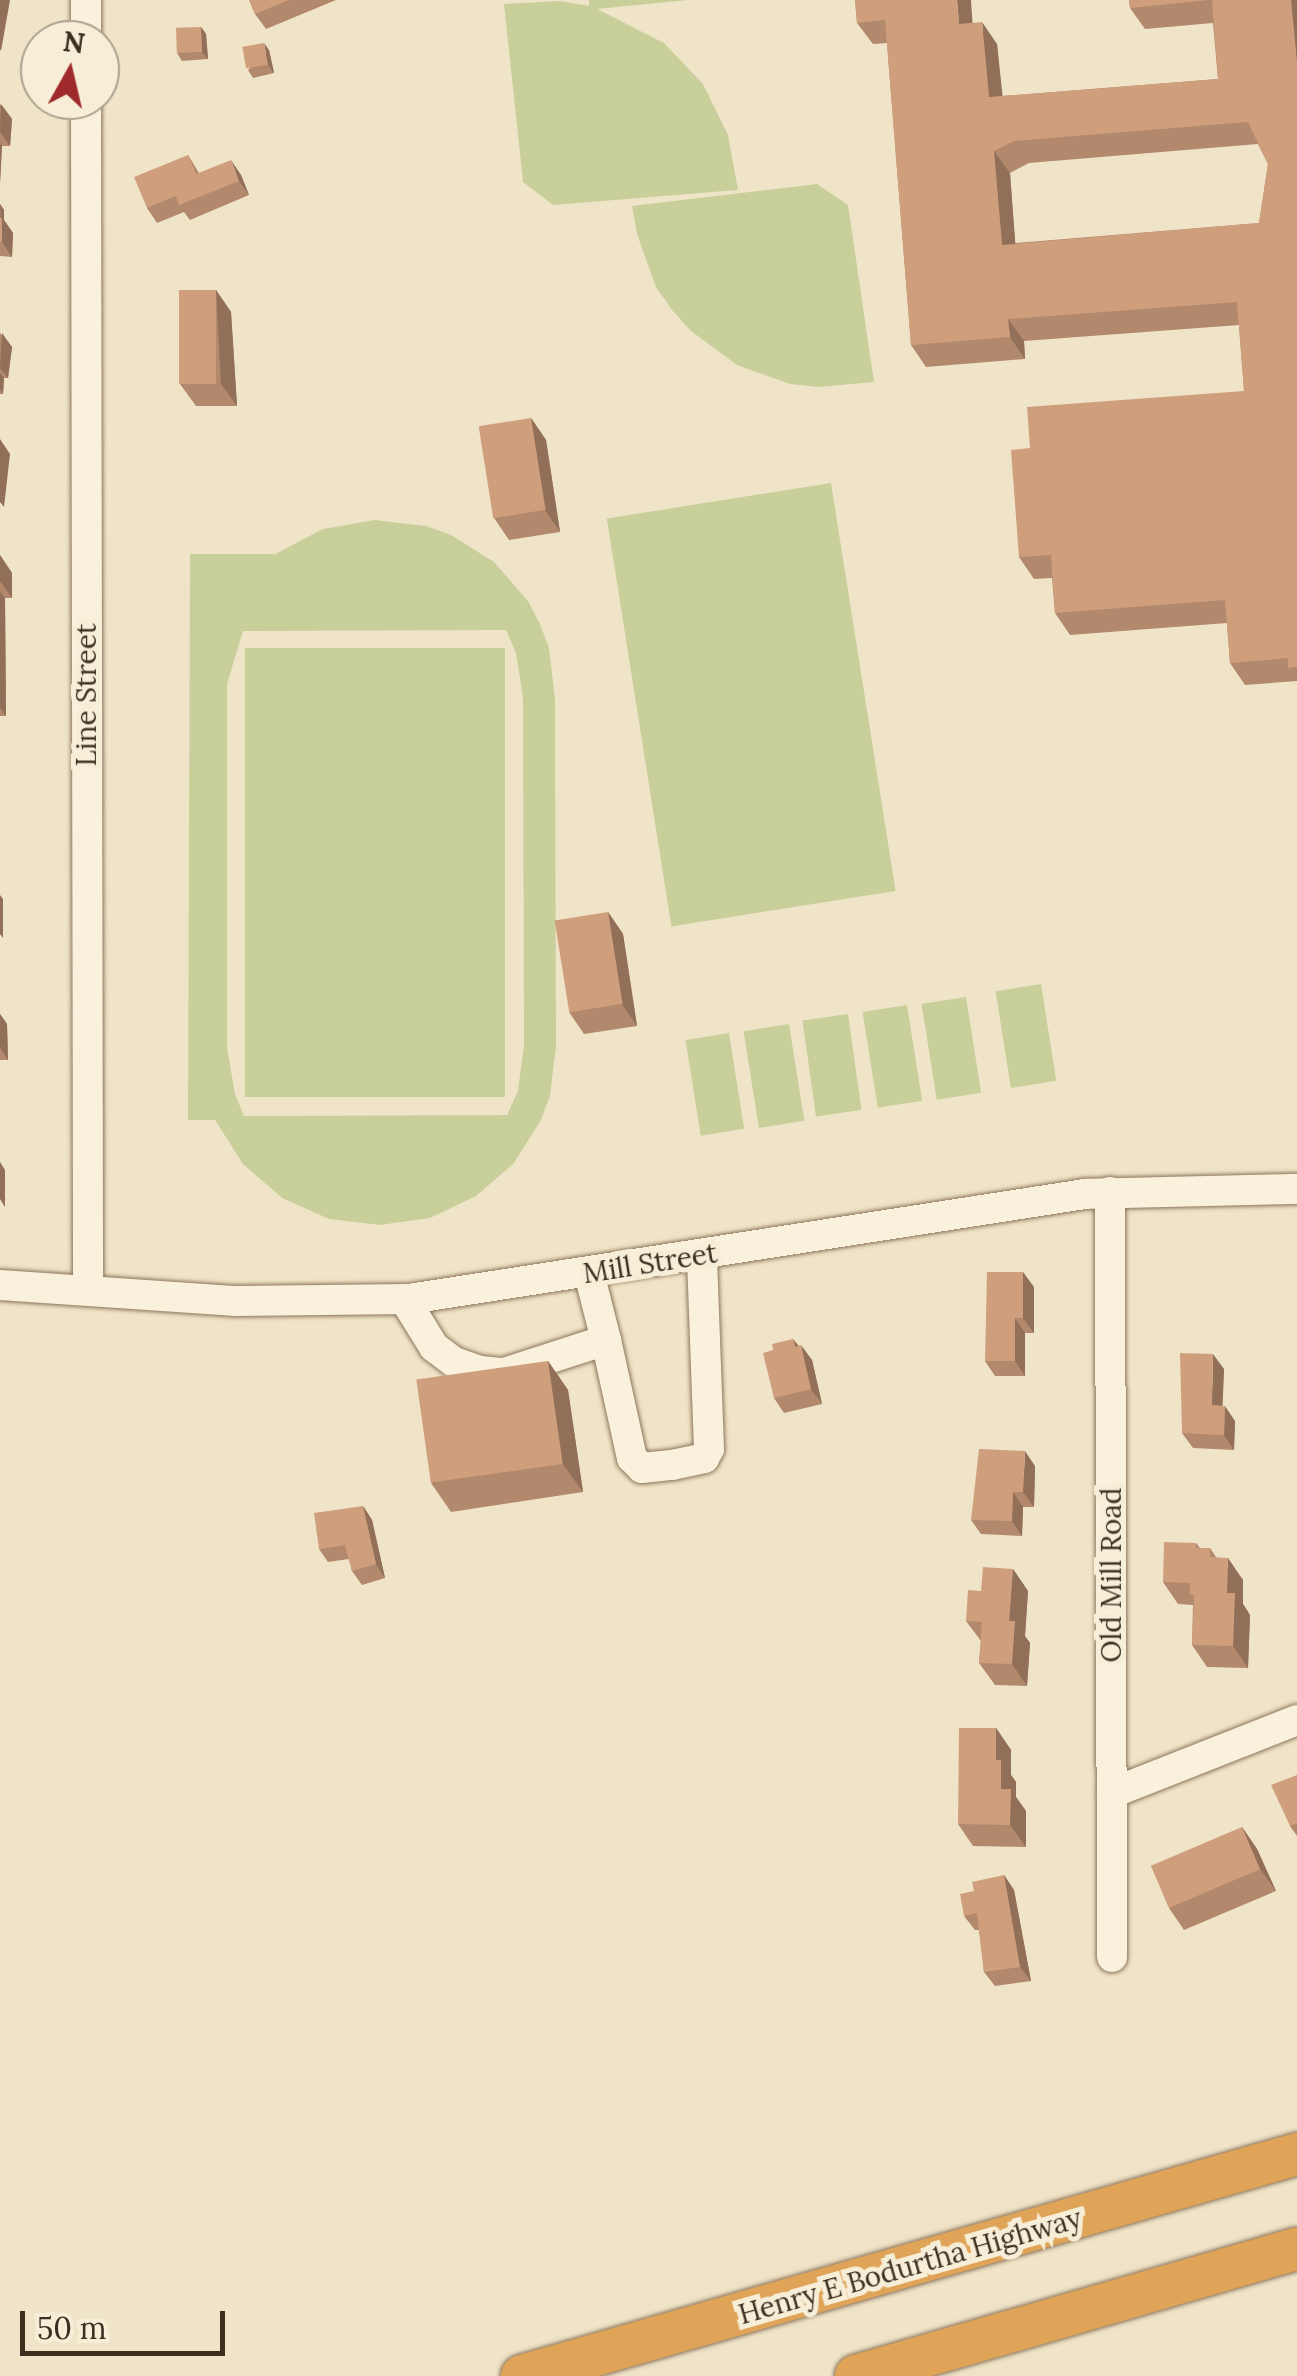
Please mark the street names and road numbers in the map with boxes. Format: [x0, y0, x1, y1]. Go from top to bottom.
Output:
street label: Line Street [69, 624, 103, 766]
street label: Mill Street [580, 1236, 720, 1290]
street label: Old Mill Road [1094, 1487, 1128, 1663]
street label: Henry E Bodurtha Highway [735, 2201, 1085, 2331]

